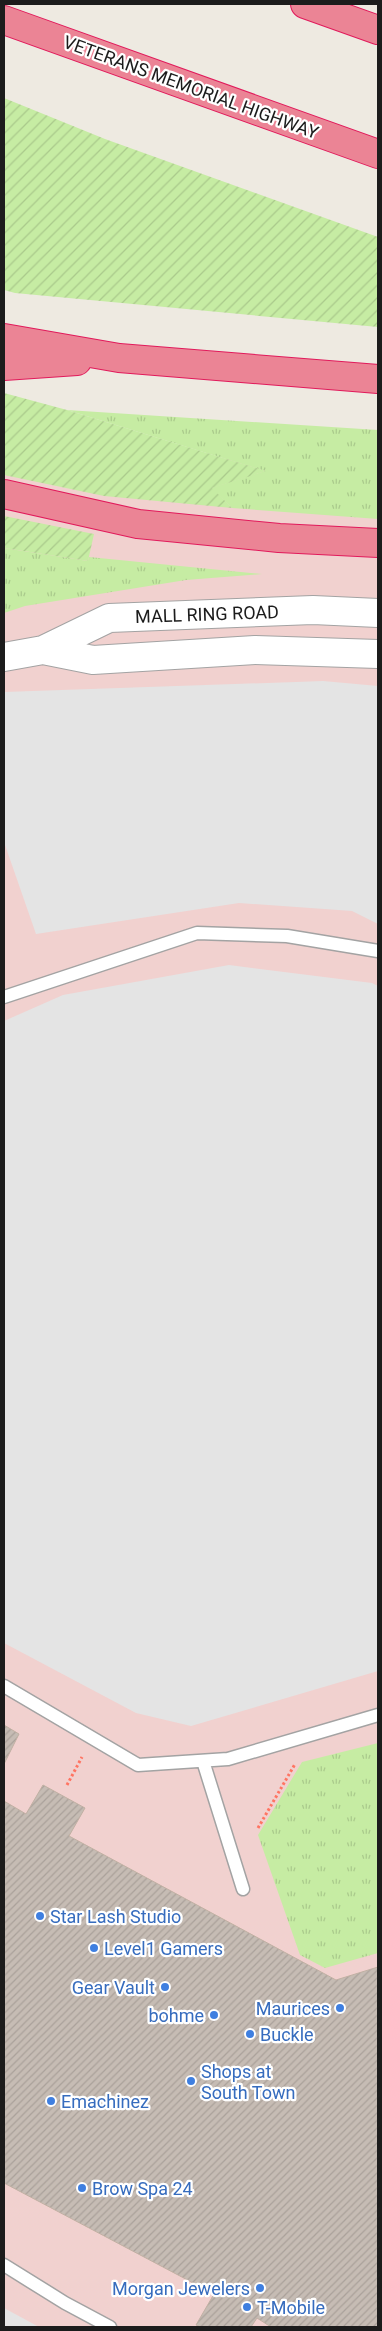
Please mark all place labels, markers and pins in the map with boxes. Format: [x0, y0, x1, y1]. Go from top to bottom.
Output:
place label: Star Lash Studio [50, 1906, 181, 1927]
marker: Star Lash Studio [34, 1910, 46, 1922]
place label: Level1 Gamers [104, 1938, 223, 1959]
marker: Level1 Gamers [88, 1942, 100, 1954]
place label: Gear Vault [72, 1977, 155, 1998]
marker: Gear Vault [159, 1981, 171, 1993]
place label: Maurices [256, 1998, 330, 2019]
marker: Maurices [334, 2002, 346, 2014]
place label: bohme [148, 2005, 204, 2026]
marker: bohme [208, 2009, 220, 2021]
place label: Buckle [260, 2024, 314, 2045]
marker: Buckle [244, 2028, 256, 2040]
place label: Shops at South Town [201, 2061, 295, 2103]
marker: Shops at South Town [185, 2075, 197, 2087]
place label: Emachinez [61, 2091, 149, 2112]
marker: Emachinez [45, 2095, 57, 2107]
place label: Brow Spa 24 [92, 2178, 193, 2199]
marker: Brow Spa 24 [76, 2182, 88, 2194]
place label: Morgan Jewelers [112, 2278, 250, 2299]
marker: Morgan Jewelers [254, 2282, 266, 2294]
place label: T-Mobile [257, 2297, 325, 2318]
marker: T-Mobile [241, 2301, 253, 2313]

